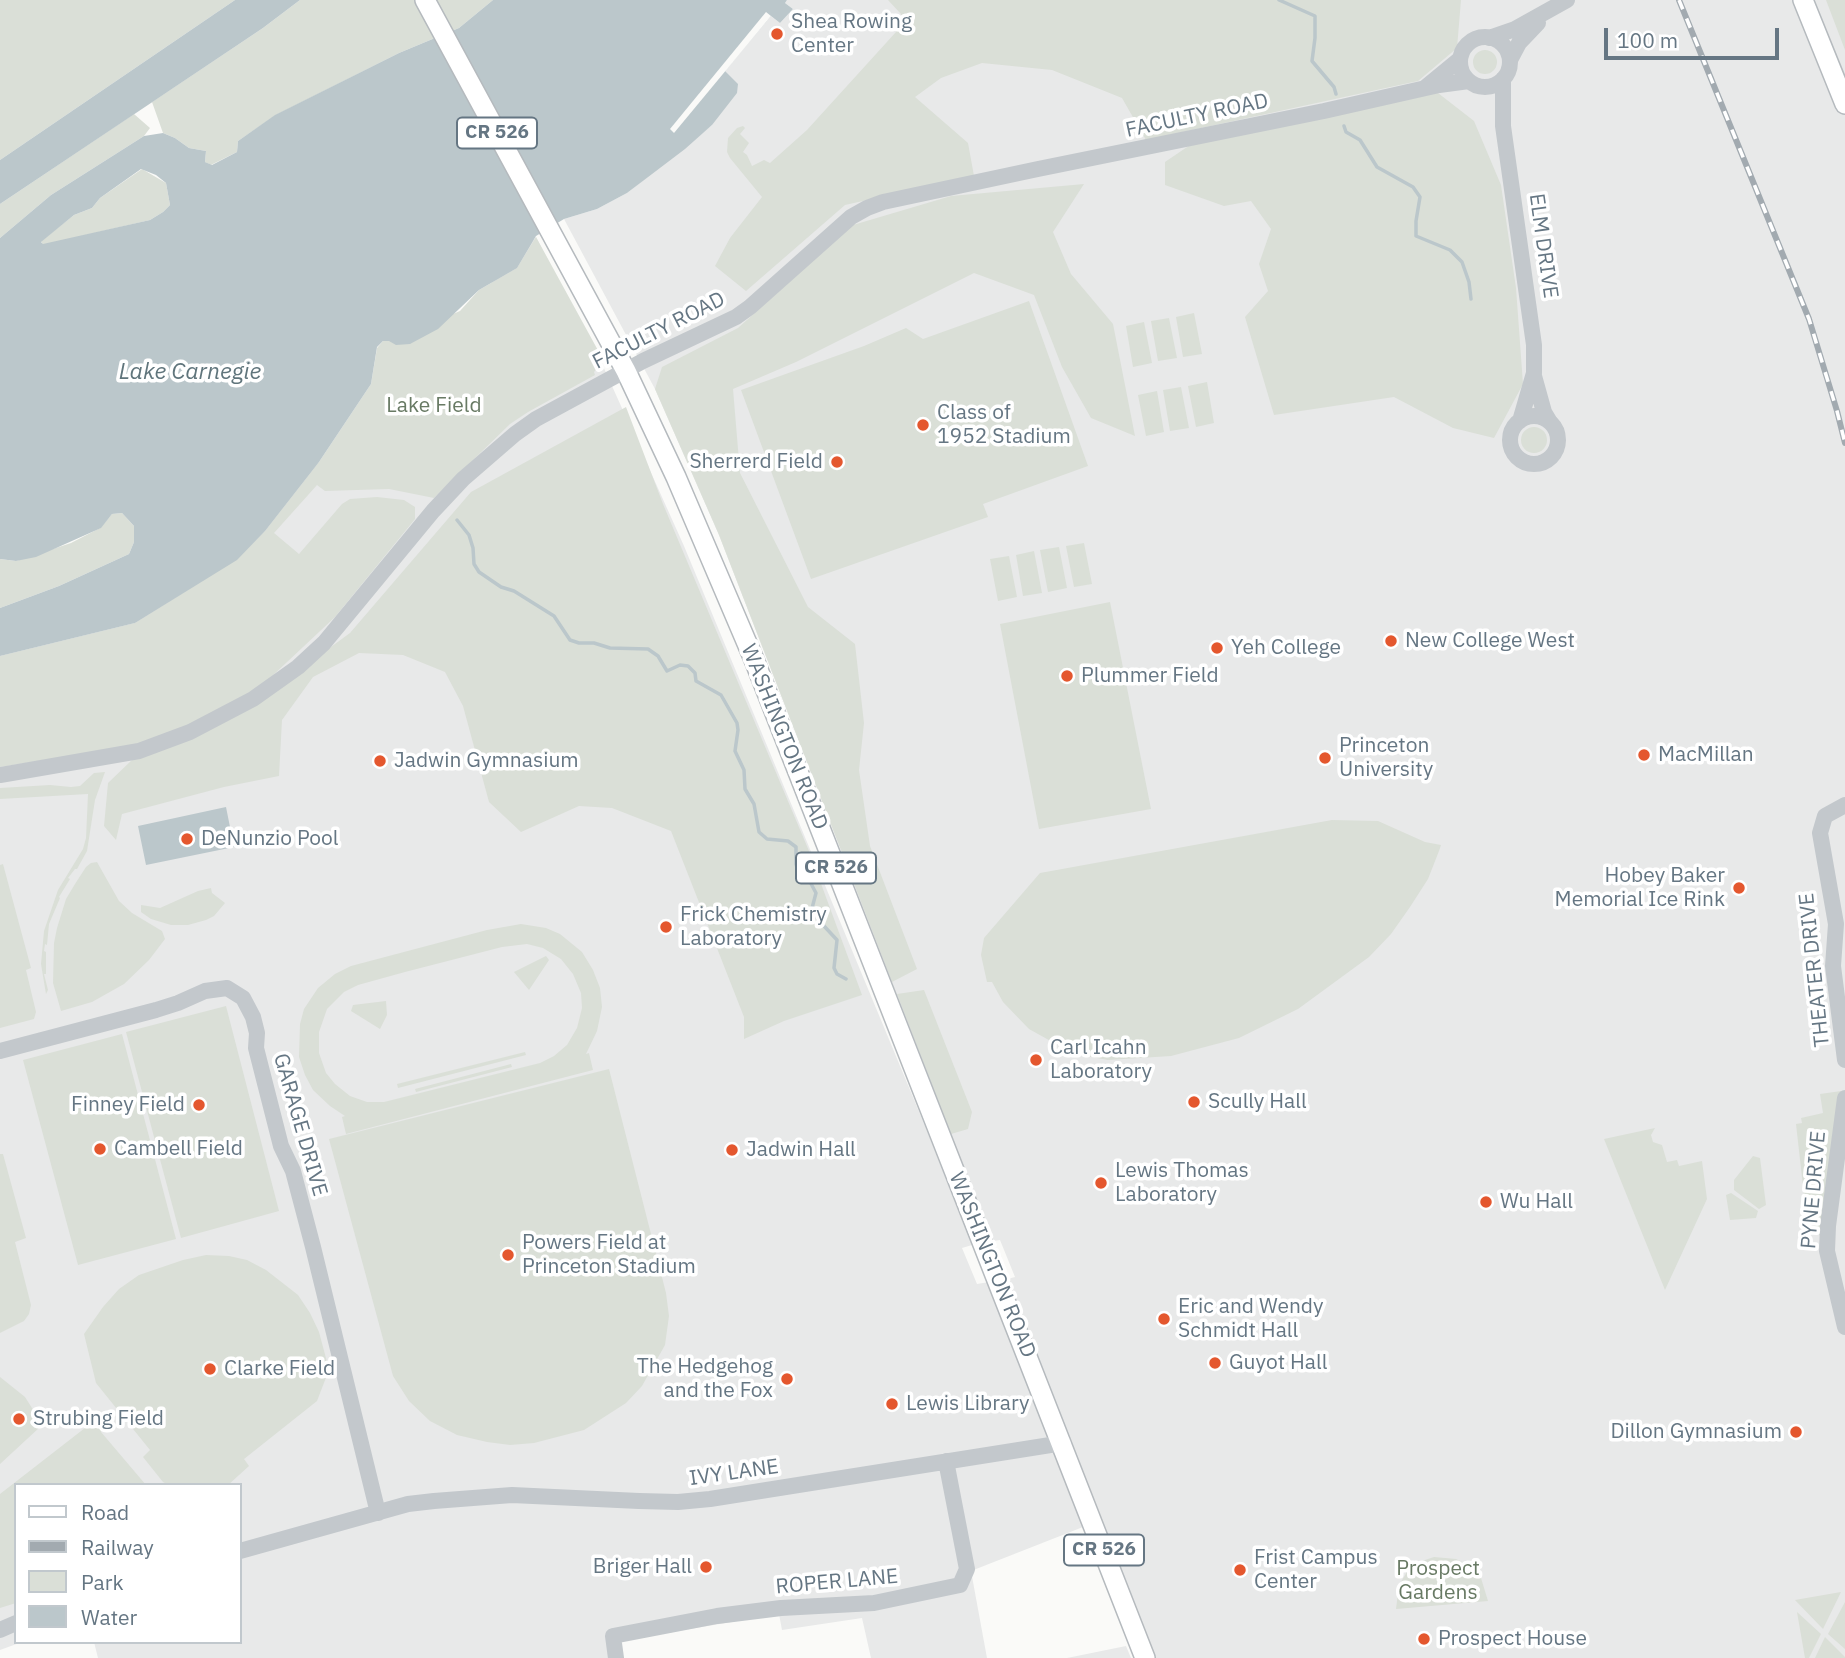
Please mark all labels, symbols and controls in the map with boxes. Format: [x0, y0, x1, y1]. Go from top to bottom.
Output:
place label: Shea Rowing Center [791, 9, 912, 59]
scale bar [1607, 14, 1782, 58]
marker: Shea Rowing Center [769, 26, 785, 42]
text: 100 m [1617, 26, 1678, 54]
street label: FACULTY ROAD [1123, 89, 1271, 143]
road number: CR 526 [457, 118, 537, 148]
street label: ELM DRIVE [1523, 192, 1563, 300]
street label: FACULTY ROAD [589, 287, 729, 375]
water label: Lake Carnegie [119, 358, 261, 386]
park label: Lake Field [386, 393, 482, 419]
place label: Class of 1952 Stadium [937, 400, 1071, 450]
marker: Class of 1952 Stadium [915, 417, 931, 433]
place label: Sherrerd Field [689, 449, 823, 475]
marker: Sherrerd Field [829, 454, 845, 470]
place label: New College West [1405, 628, 1575, 654]
marker: New College West [1383, 633, 1399, 649]
place label: Yeh College [1231, 635, 1341, 661]
marker: Yeh College [1209, 640, 1225, 656]
street label: WASHINGTON ROAD [735, 641, 833, 833]
place label: Plummer Field [1081, 663, 1219, 689]
marker: Plummer Field [1059, 668, 1075, 684]
place label: Princeton University [1339, 733, 1433, 783]
place label: MacMillan [1658, 742, 1754, 768]
marker: MacMillan [1636, 747, 1652, 763]
place label: Jadwin Gymnasium [394, 748, 579, 774]
marker: Princeton University [1317, 750, 1333, 766]
marker: Jadwin Gymnasium [372, 753, 388, 769]
place label: DeNunzio Pool [201, 826, 339, 852]
marker: DeNunzio Pool [179, 831, 195, 847]
road number: CR 526 [796, 852, 876, 884]
place label: Hobey Baker Memorial Ice Rink [1555, 863, 1725, 913]
marker: Hobey Baker Memorial Ice Rink [1731, 880, 1747, 896]
street label: THEATER DRIVE [1794, 892, 1836, 1048]
place label: Frick Chemistry Laboratory [680, 902, 827, 952]
marker: Frick Chemistry Laboratory [658, 919, 674, 935]
place label: Carl Icahn Laboratory [1050, 1035, 1152, 1085]
street label: GARAGE DRIVE [268, 1051, 332, 1199]
marker: Carl Icahn Laboratory [1028, 1052, 1044, 1068]
place label: Scully Hall [1208, 1089, 1307, 1115]
place label: Finney Field [71, 1092, 185, 1118]
marker: Scully Hall [1186, 1094, 1202, 1110]
marker: Finney Field [191, 1097, 207, 1113]
street label: PYNE DRIVE [1796, 1130, 1832, 1250]
place label: Cambell Field [114, 1136, 243, 1162]
place label: Jadwin Hall [746, 1137, 856, 1163]
marker: Cambell Field [92, 1141, 108, 1157]
marker: Jadwin Hall [724, 1142, 740, 1158]
place label: Lewis Thomas Laboratory [1115, 1158, 1249, 1208]
street label: WASHINGTON ROAD [943, 1169, 1041, 1361]
marker: Lewis Thomas Laboratory [1093, 1175, 1109, 1191]
place label: Wu Hall [1500, 1189, 1573, 1215]
marker: Wu Hall [1478, 1194, 1494, 1210]
place label: Powers Field at Princeton Stadium [522, 1230, 696, 1280]
marker: Powers Field at Princeton Stadium [500, 1247, 516, 1263]
place label: Eric and Wendy Schmidt Hall [1178, 1294, 1324, 1344]
marker: Eric and Wendy Schmidt Hall [1156, 1311, 1172, 1327]
place label: Guyot Hall [1229, 1350, 1327, 1376]
place label: The Hedgehog and the Fox [637, 1354, 773, 1404]
marker: Guyot Hall [1207, 1355, 1223, 1371]
place label: Clarke Field [224, 1356, 335, 1382]
marker: Clarke Field [202, 1361, 218, 1377]
marker: The Hedgehog and the Fox [779, 1371, 795, 1387]
place label: Lewis Library [906, 1391, 1029, 1417]
marker: Lewis Library [884, 1396, 900, 1412]
place label: Strubing Field [33, 1406, 164, 1432]
marker: Strubing Field [11, 1411, 27, 1427]
place label: Dillon Gymnasium [1610, 1419, 1782, 1445]
marker: Dillon Gymnasium [1788, 1424, 1804, 1440]
street label: IVY LANE [688, 1454, 780, 1492]
legend [14, 1483, 242, 1644]
text: Road [81, 1498, 129, 1526]
text: Railway [81, 1533, 154, 1561]
road number: CR 526 [1064, 1534, 1144, 1566]
place label: Frist Campus Center [1254, 1545, 1378, 1595]
place label: Briger Hall [593, 1554, 692, 1580]
park label: Prospect Gardens [1396, 1556, 1480, 1606]
marker: Briger Hall [698, 1559, 714, 1575]
marker: Frist Campus Center [1232, 1562, 1248, 1578]
street label: ROPER LANE [775, 1564, 899, 1600]
text: Park [81, 1568, 124, 1596]
text: Water [81, 1603, 137, 1631]
place label: Prospect House [1438, 1626, 1587, 1652]
marker: Prospect House [1416, 1631, 1432, 1647]

